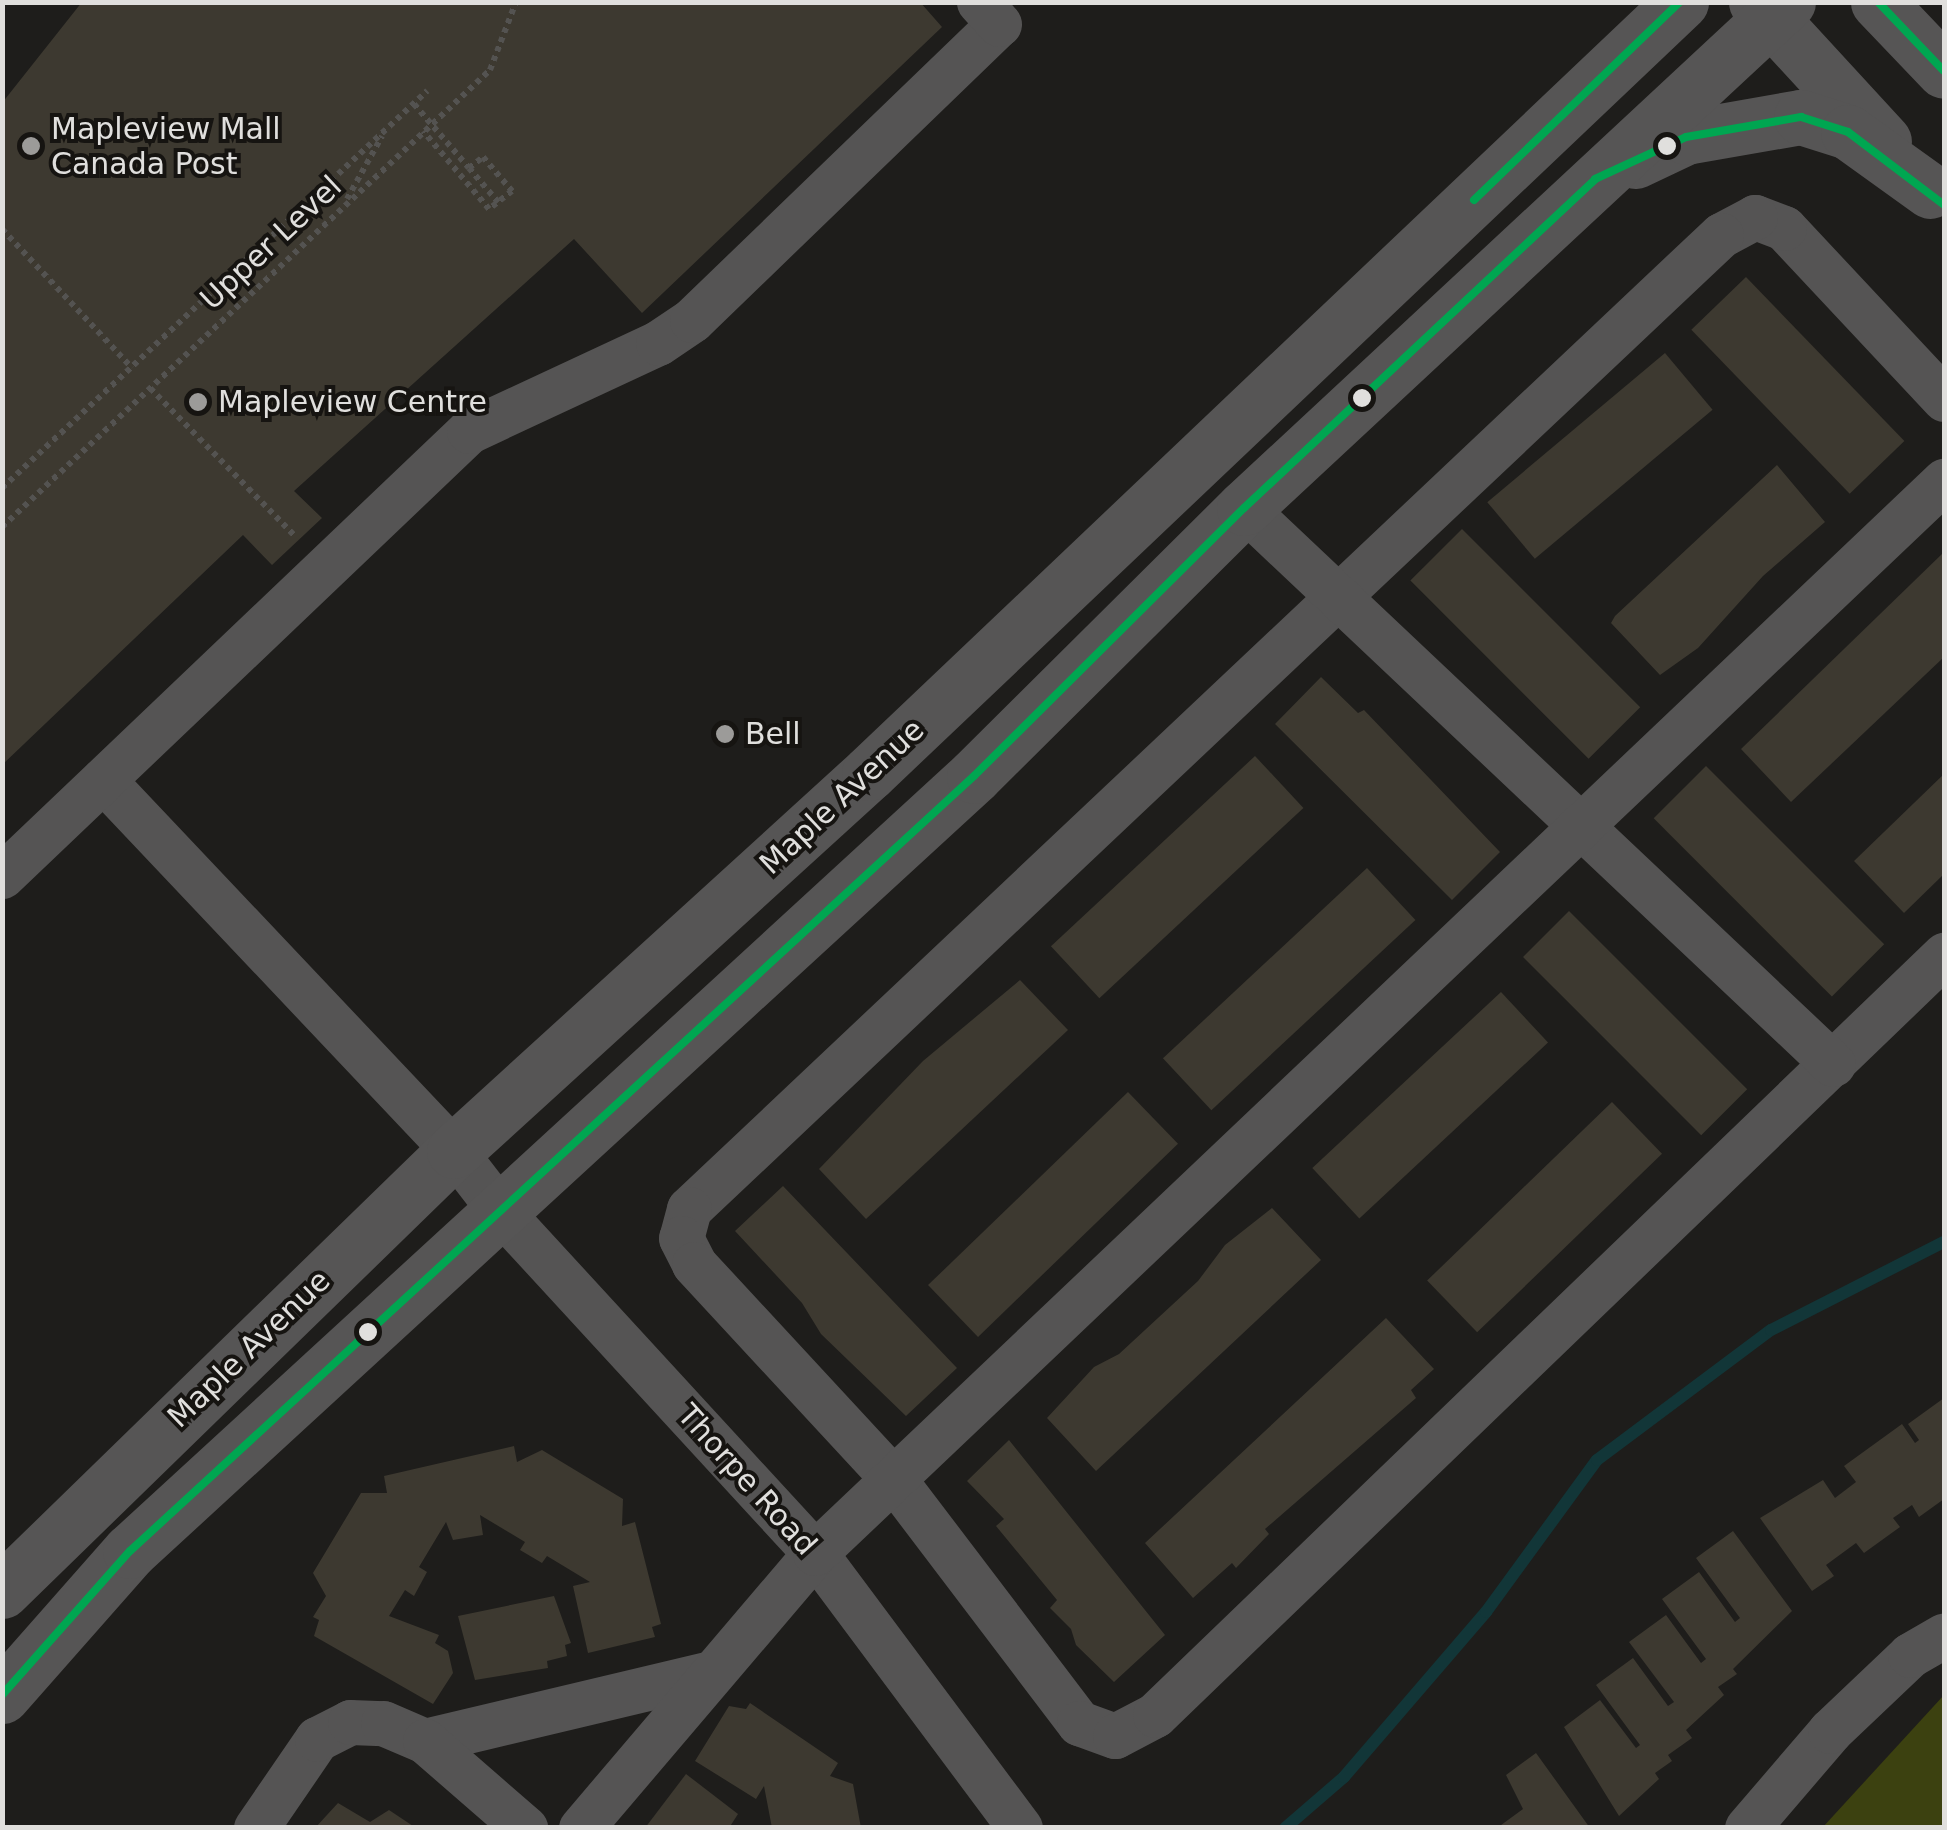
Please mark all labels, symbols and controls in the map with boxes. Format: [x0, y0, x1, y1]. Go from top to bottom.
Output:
place label: Mapleview Mall Canada Post [51, 111, 281, 182]
marker: Mapleview Mall Canada Post [20, 135, 42, 157]
unlabelled marker [1657, 136, 1677, 156]
street label: Upper Level [193, 169, 349, 317]
place label: Mapleview Centre [218, 384, 487, 420]
unlabelled marker [1352, 388, 1372, 408]
marker: Mapleview Centre [187, 391, 209, 413]
street label: Maple Avenue [753, 712, 931, 882]
place label: Bell [745, 716, 801, 752]
marker: Bell [714, 723, 736, 745]
street label: Maple Avenue [161, 1263, 337, 1435]
unlabelled marker [358, 1322, 378, 1342]
street label: Thorpe Road [670, 1397, 824, 1563]

